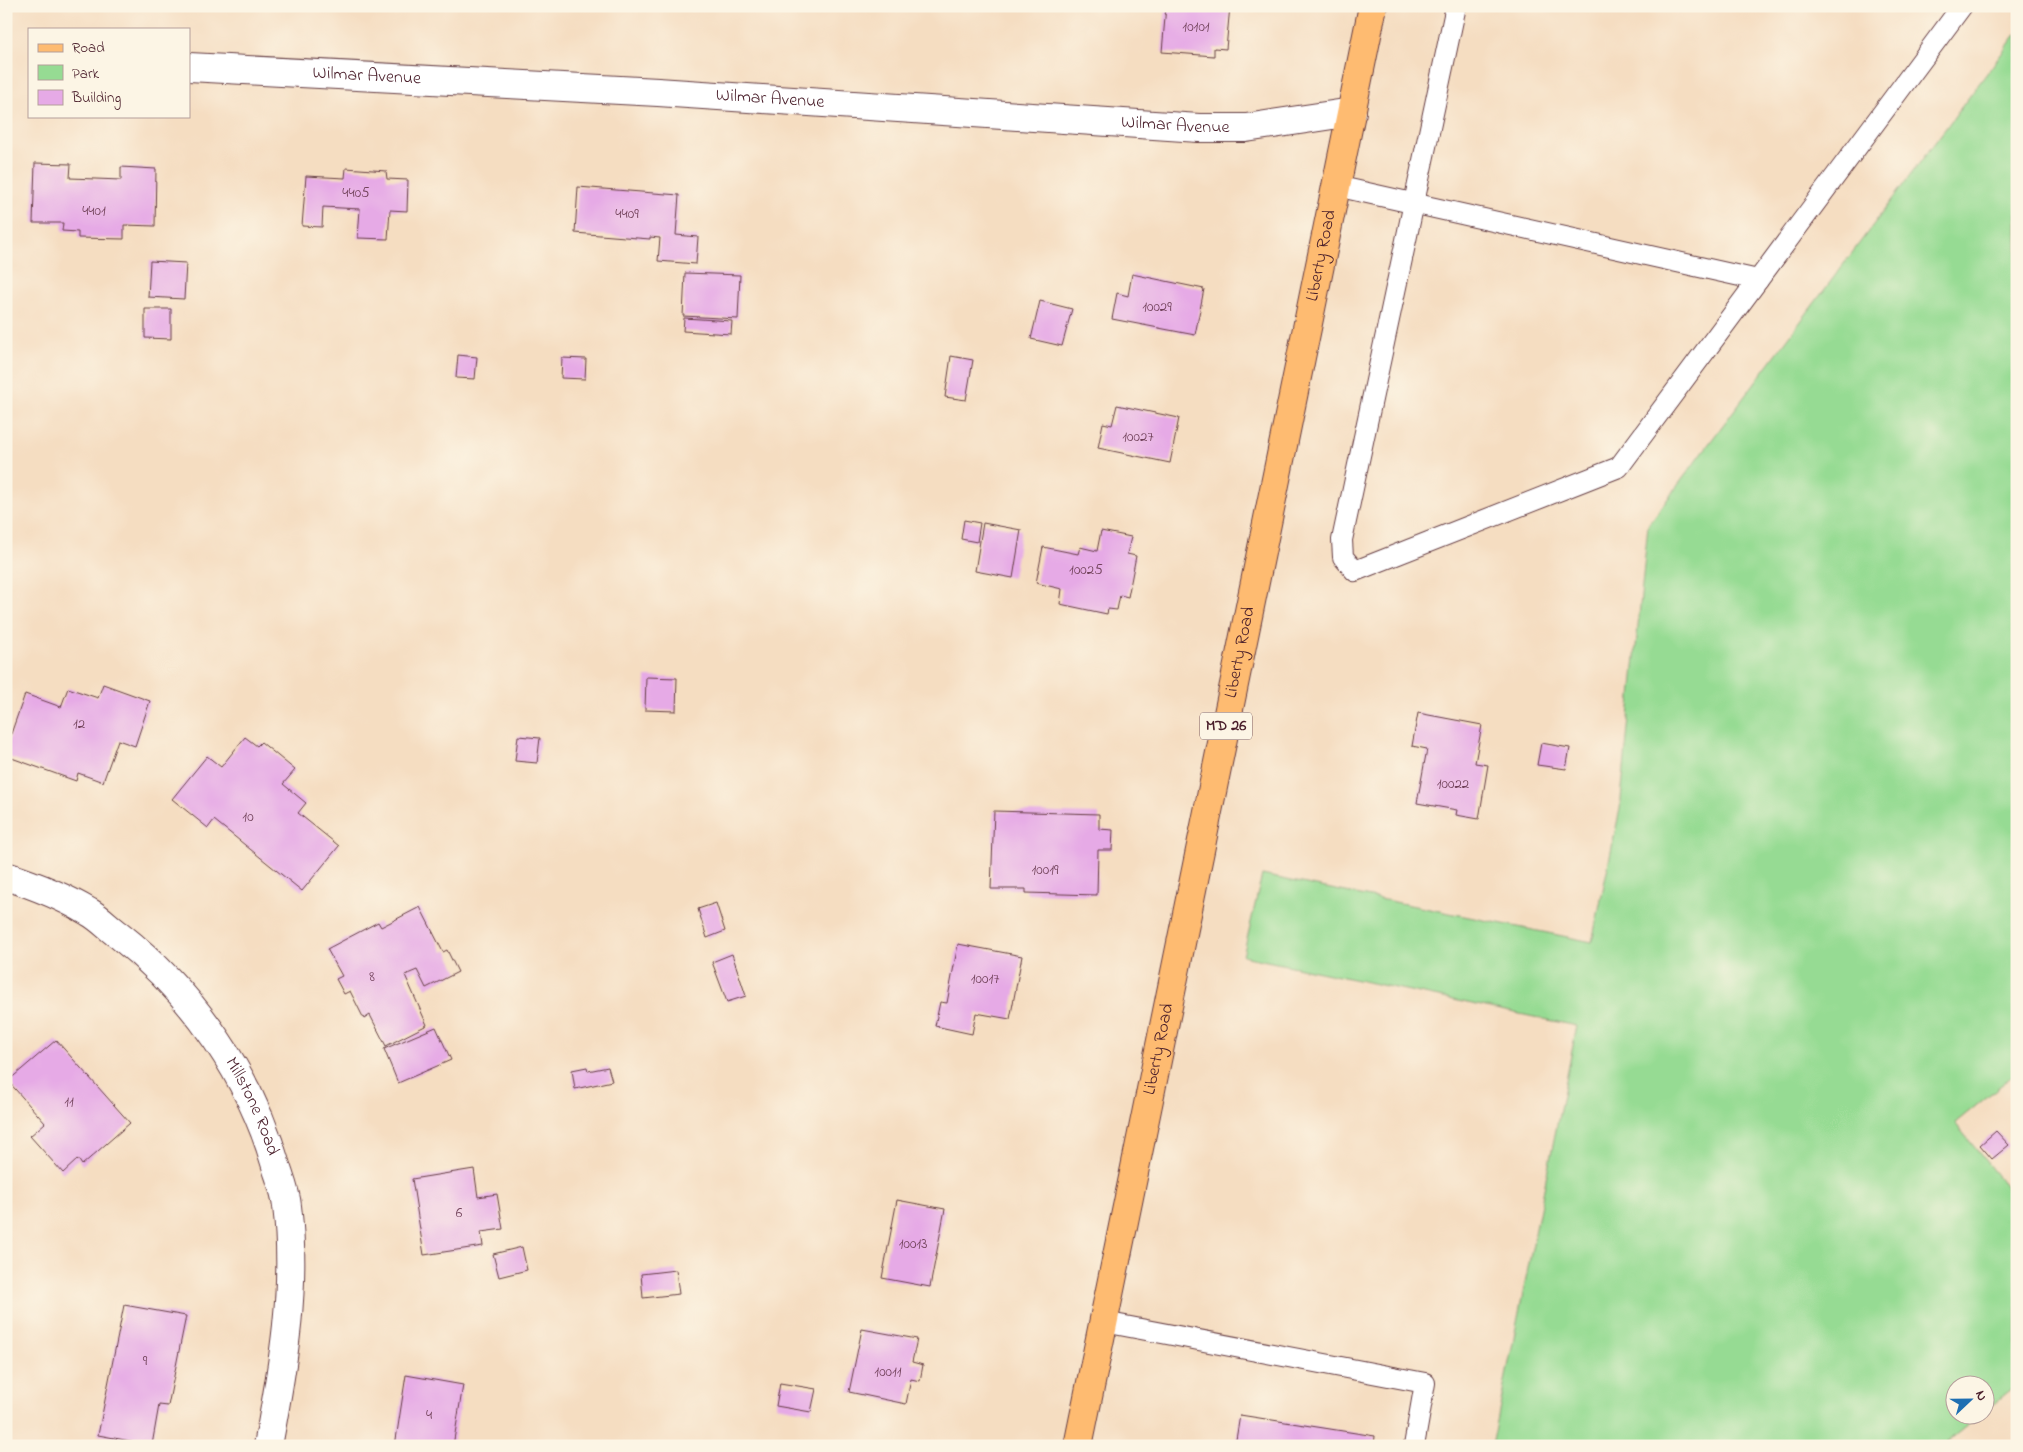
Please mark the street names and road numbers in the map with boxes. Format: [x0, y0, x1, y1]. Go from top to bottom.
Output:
street label: Wilmar Avenue [312, 61, 423, 92]
street label: Wilmar Avenue [715, 83, 826, 116]
street label: Wilmar Avenue [1120, 110, 1230, 141]
street label: Liberty Road [1300, 208, 1344, 304]
street label: Liberty Road [1219, 604, 1263, 701]
road number: MD 26 [1200, 712, 1252, 739]
street label: Liberty Road [1137, 1001, 1181, 1097]
street label: Millstone Road [218, 1053, 285, 1159]

